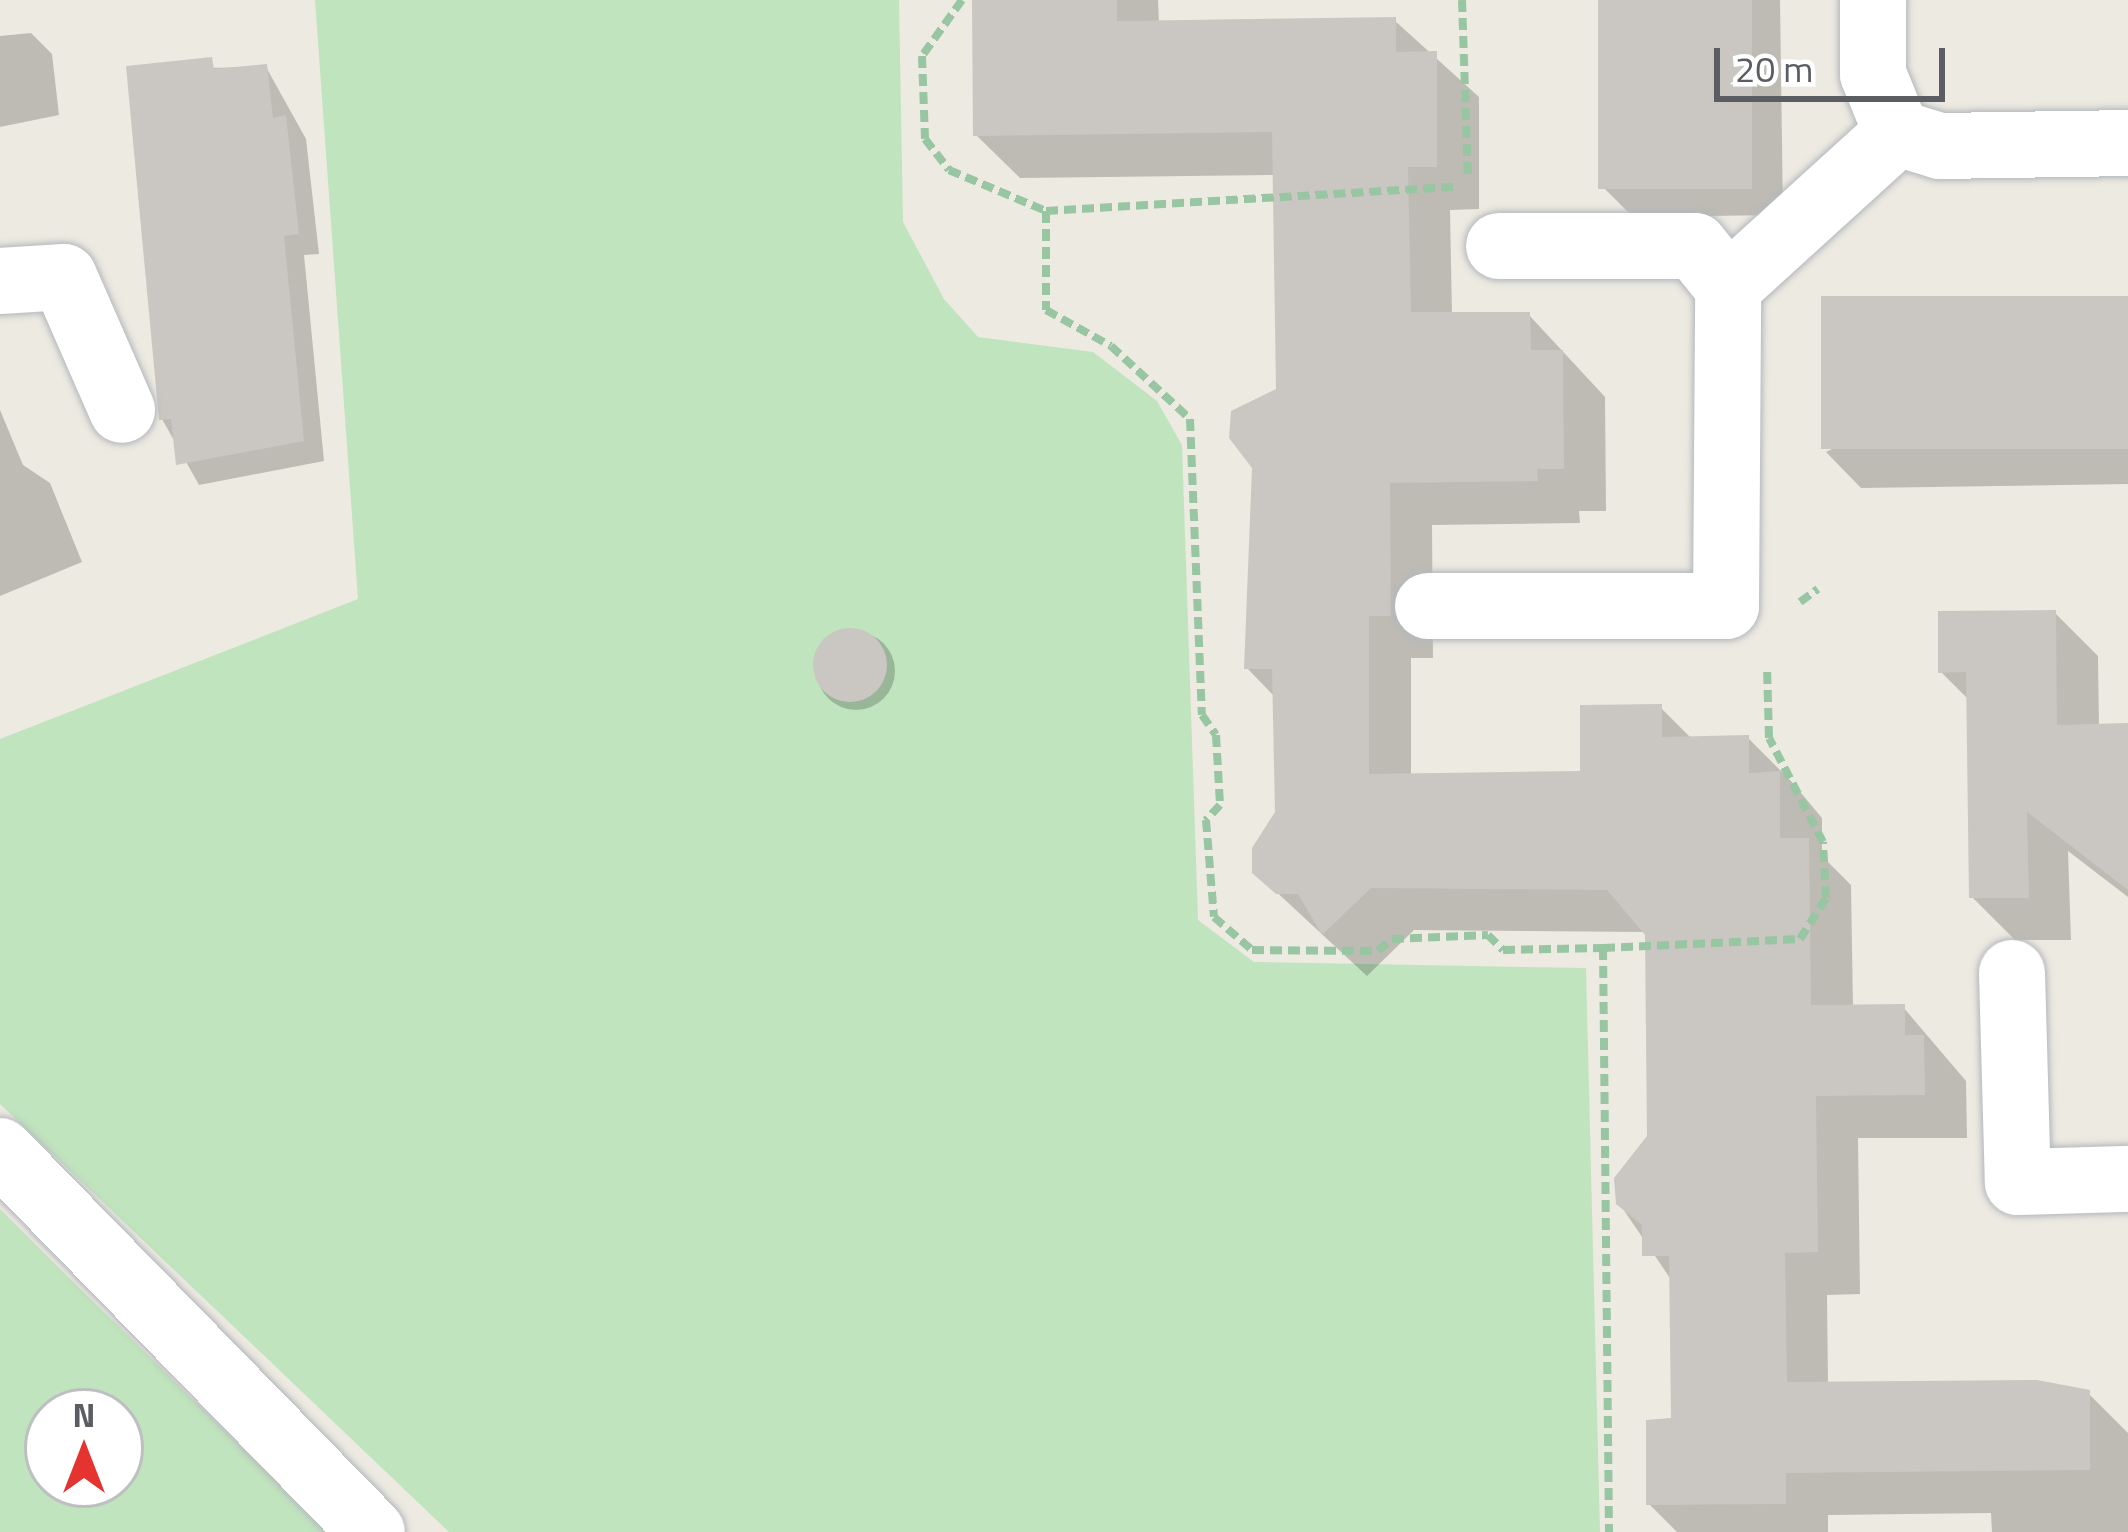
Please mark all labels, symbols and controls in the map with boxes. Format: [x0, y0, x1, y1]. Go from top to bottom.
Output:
scale bar [1720, 24, 1951, 98]
text: 20 m [1735, 41, 1813, 96]
north arrow [24, 1388, 144, 1508]
text: N [73, 1390, 95, 1440]

